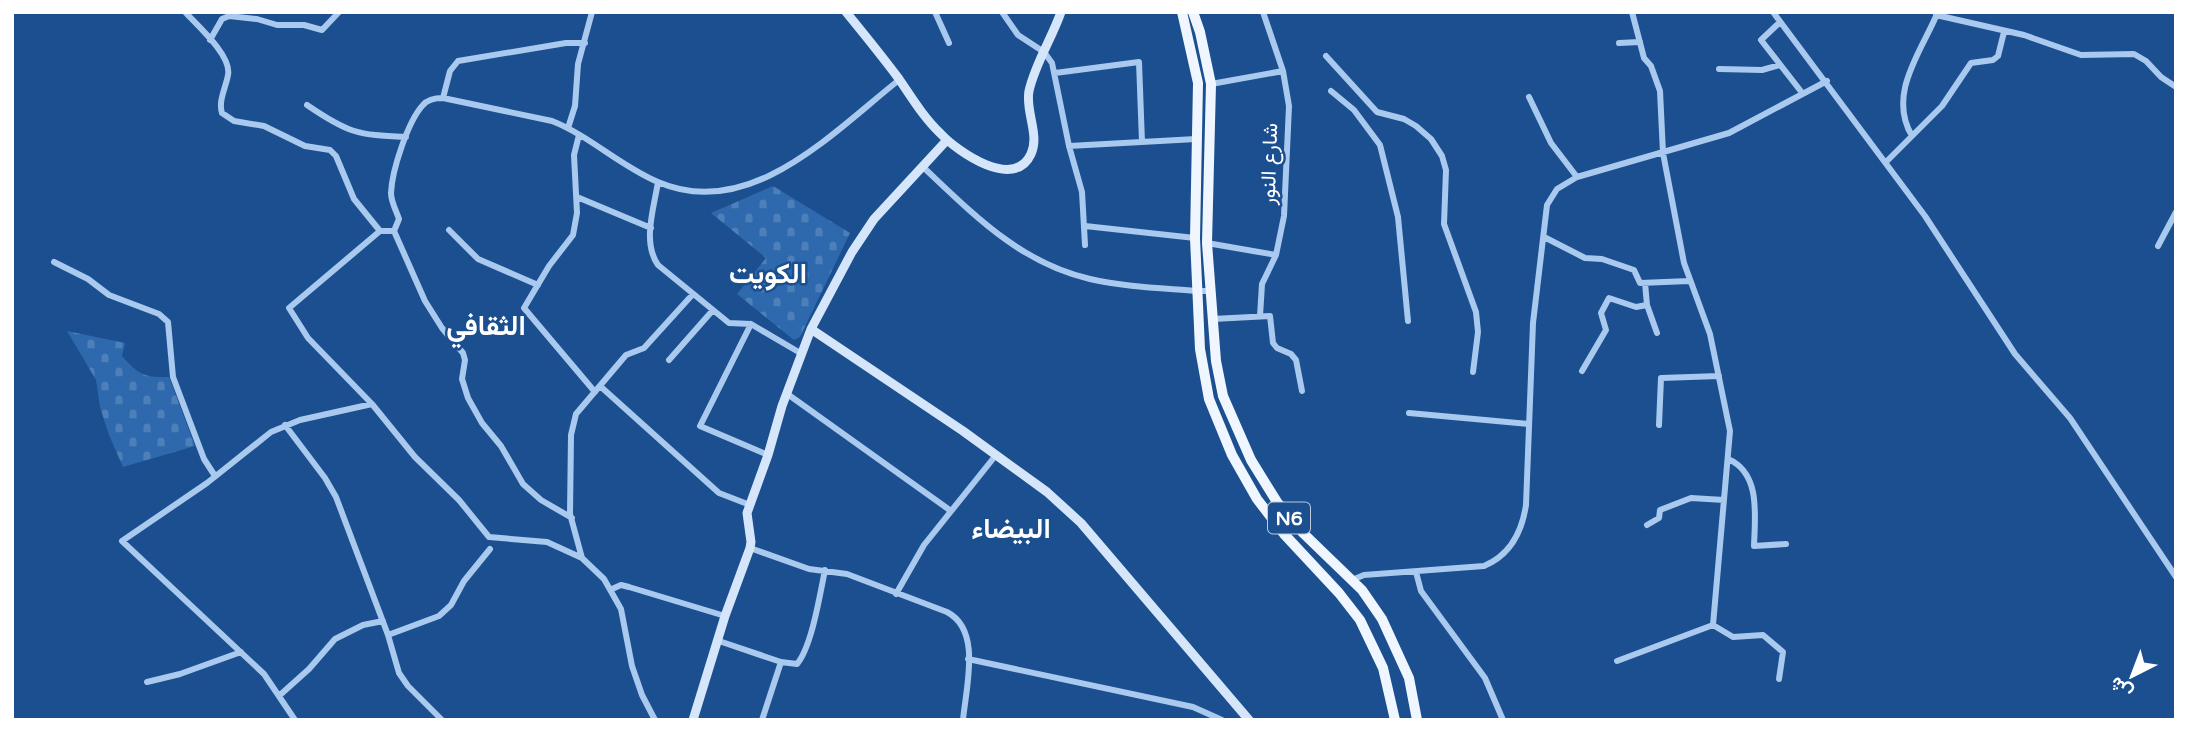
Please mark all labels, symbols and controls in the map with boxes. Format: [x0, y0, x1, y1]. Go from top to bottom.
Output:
street label: شارع النور [1256, 122, 1284, 207]
district label: الكويت [729, 257, 807, 291]
district label: الثقافي [446, 309, 526, 349]
road number: N6 [1268, 503, 1310, 534]
district label: البيضاء [971, 512, 1051, 546]
north arrow [2097, 641, 2167, 711]
text: ش [2105, 672, 2137, 704]

